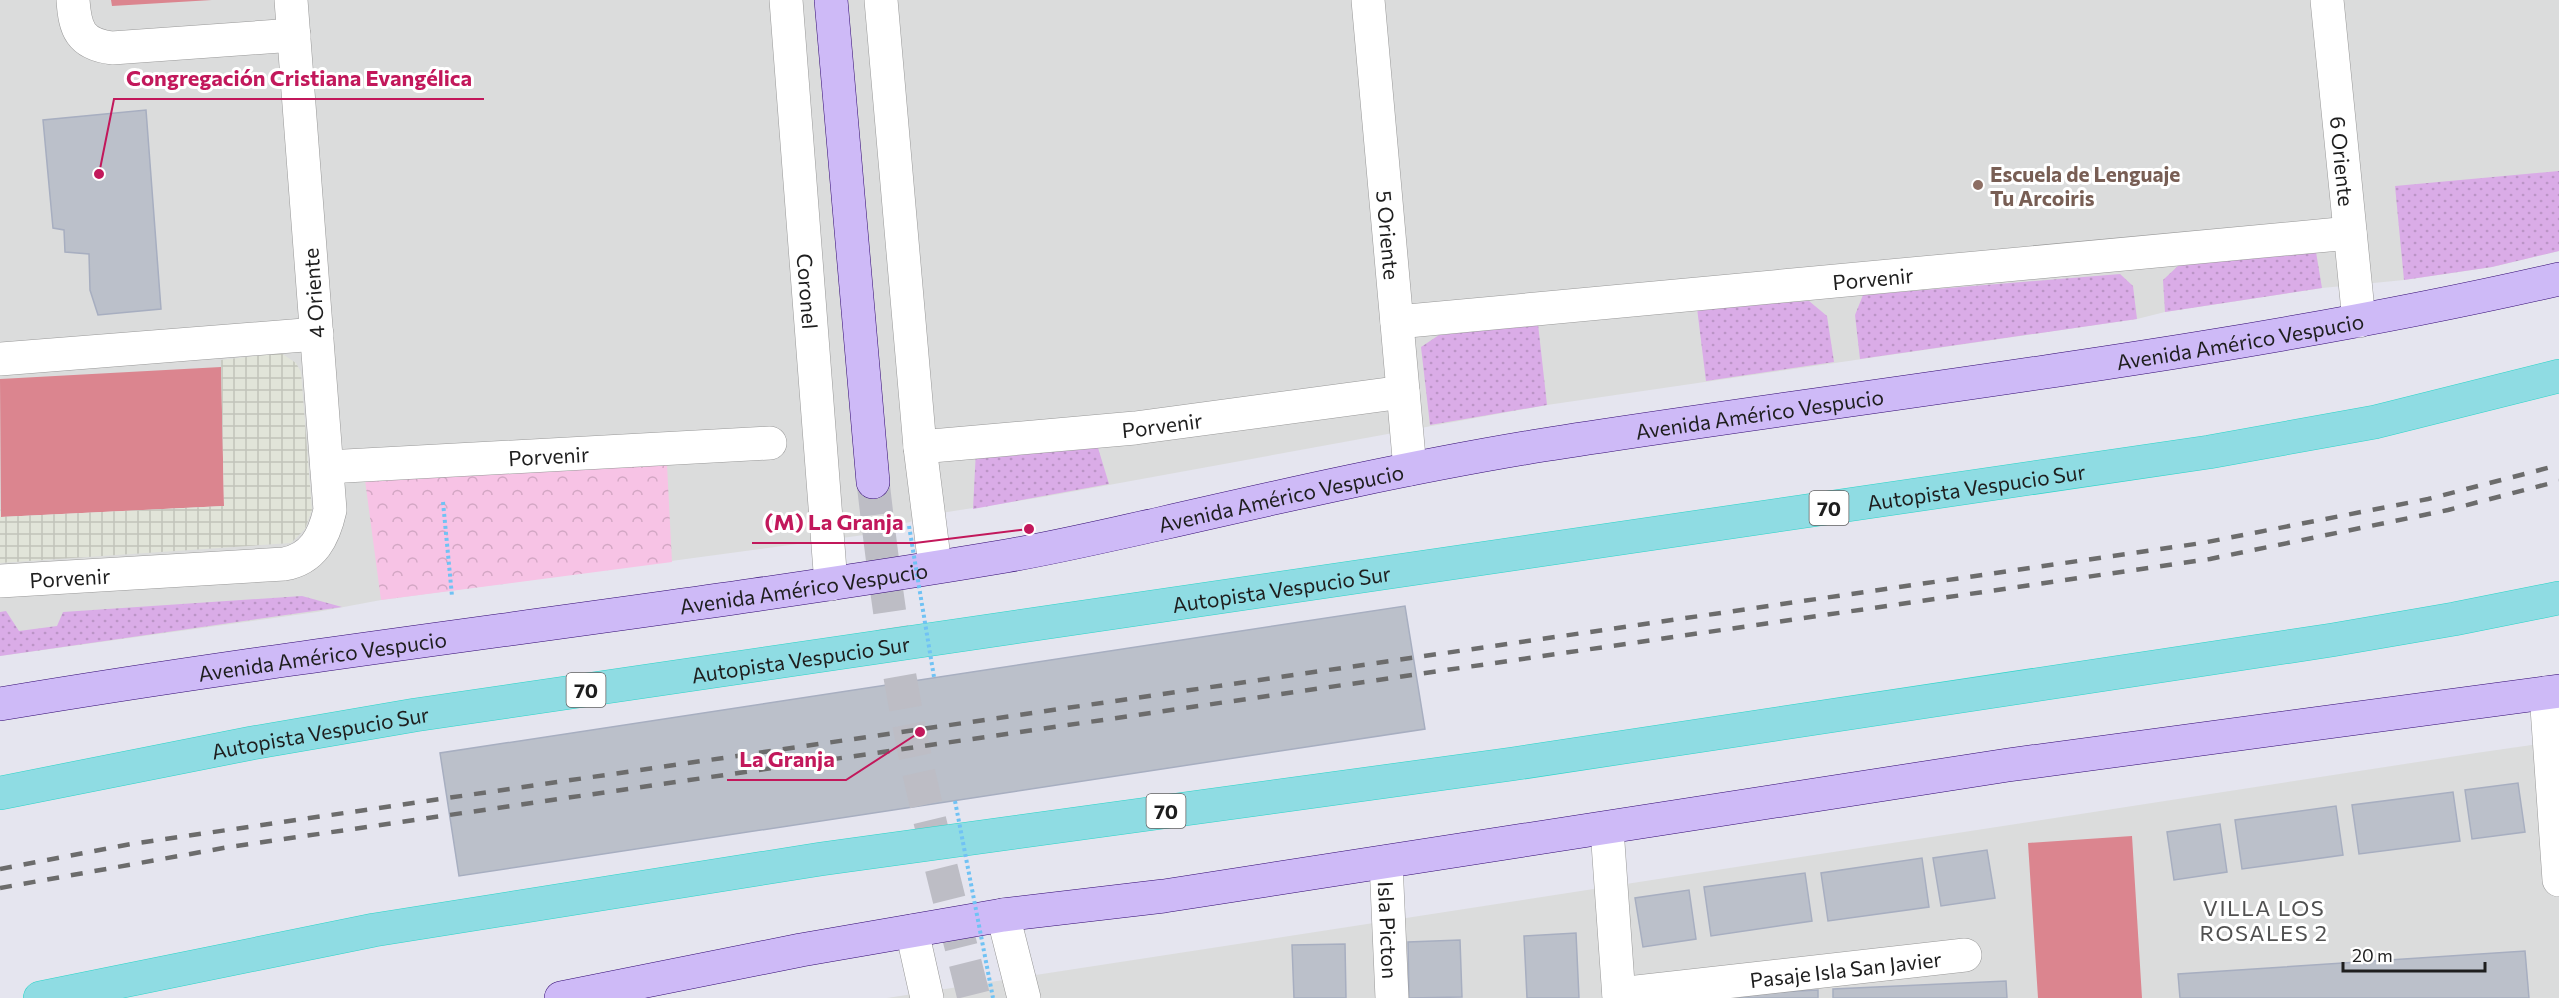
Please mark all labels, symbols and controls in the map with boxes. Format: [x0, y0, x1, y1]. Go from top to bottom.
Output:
callout: Congregación Cristiana Evangélica [114, 59, 484, 99]
text: Congregación Cristiana Evangélica [126, 64, 472, 91]
street label: 6 Oriente [2326, 115, 2360, 207]
place label: Escuela de Lenguaje Tu Arcoiris [1990, 161, 2180, 210]
marker: Escuela de Lenguaje Tu Arcoiris [1971, 178, 1985, 192]
street label: 5 Oriente [1373, 189, 1406, 281]
street label: 4 Oriente [297, 247, 329, 339]
street label: Coronel [793, 252, 824, 330]
street label: Porvenir [1831, 261, 1914, 294]
street label: Avenida Américo Vespucio [2114, 307, 2366, 374]
street label: Avenida Américo Vespucio [1633, 383, 1885, 443]
street label: Porvenir [1121, 407, 1204, 442]
street label: Porvenir [508, 440, 590, 470]
street label: Avenida Américo Vespucio [1156, 458, 1406, 536]
street label: Autopista Vespucio Sur [1865, 458, 2087, 515]
road number: 70 [1810, 491, 1848, 525]
callout: (M) La Granja [752, 503, 915, 543]
text: (M) La Granja [764, 508, 904, 535]
street label: Avenida Américo Vespucio [678, 556, 929, 618]
street label: Autopista Vespucio Sur [1170, 560, 1392, 616]
street label: Porvenir [29, 562, 111, 592]
street label: Avenida Américo Vespucio [196, 625, 448, 685]
street label: Autopista Vespucio Sur [690, 630, 912, 687]
road number: 70 [566, 673, 606, 707]
street label: Autopista Vespucio Sur [209, 701, 431, 763]
callout: La Granja [727, 740, 846, 780]
text: La Granja [739, 745, 835, 772]
road number: 70 [1146, 794, 1186, 828]
street label: Isla Picton [1374, 881, 1404, 979]
district label: VILLA LOS ROSALES 2 [2200, 894, 2328, 946]
scale bar [2343, 935, 2486, 973]
text: 20 m [2352, 944, 2393, 966]
street label: Pasaje Isla San Javier [1748, 945, 1943, 992]

